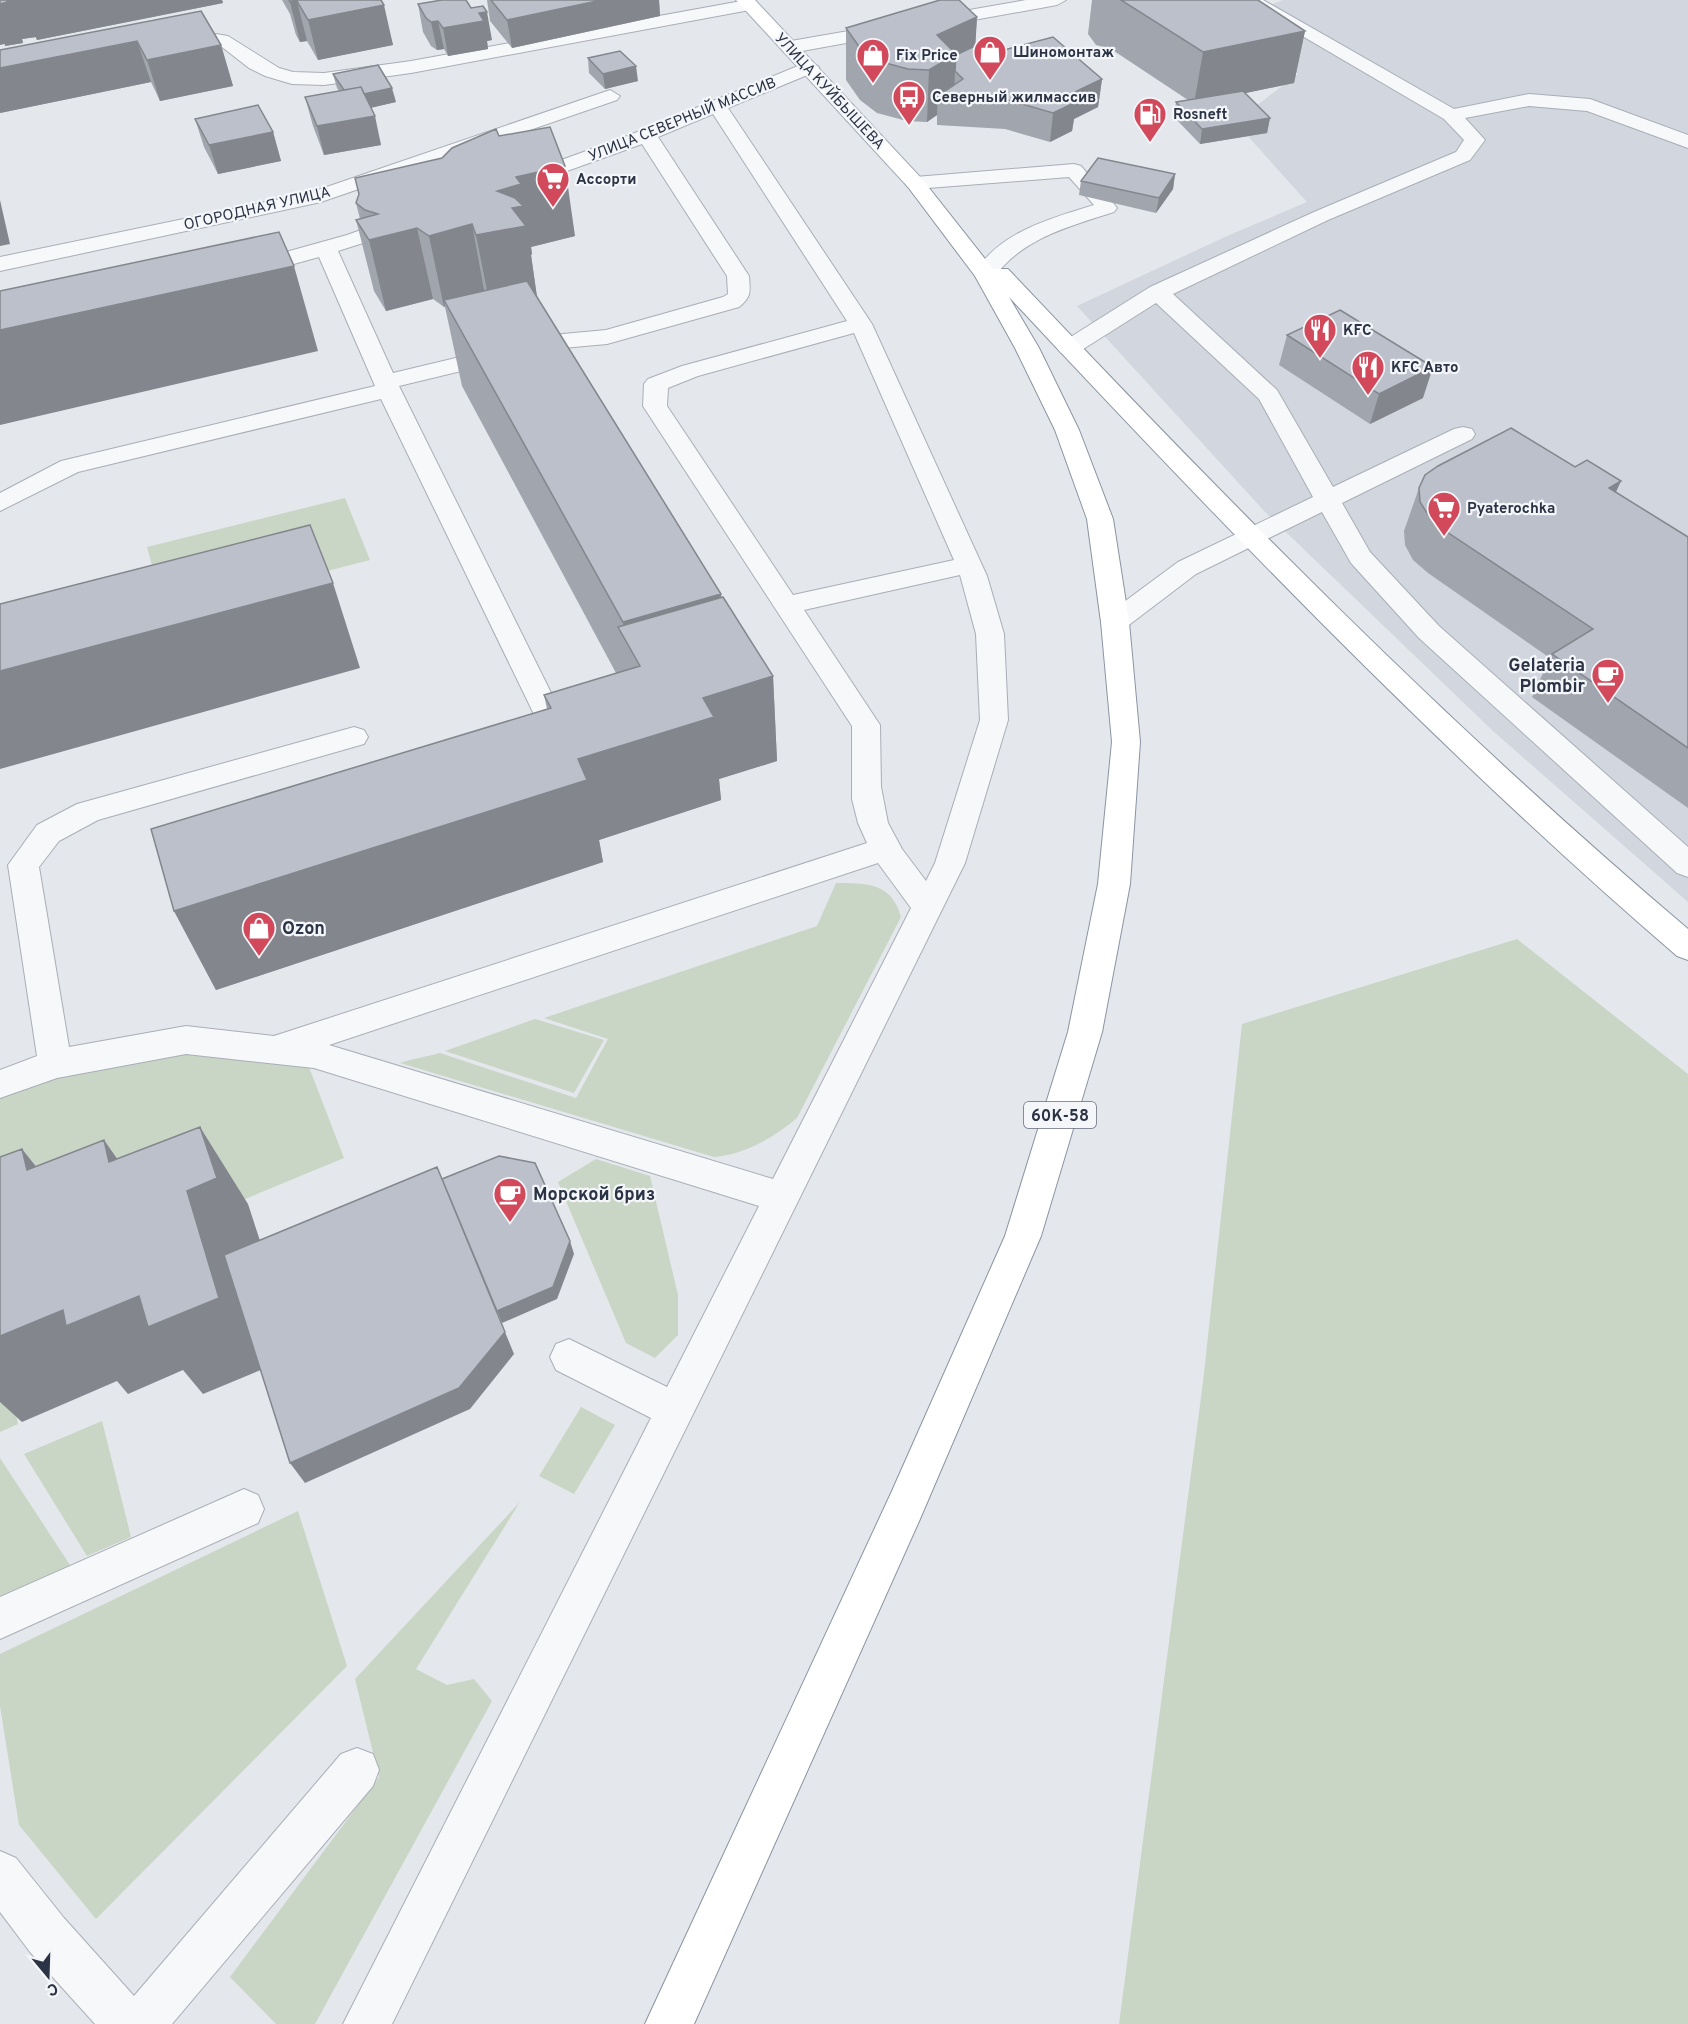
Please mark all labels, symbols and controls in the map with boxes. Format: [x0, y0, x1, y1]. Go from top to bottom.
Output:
street label: УЛИЦА КУЙБЫШЕВА [770, 28, 889, 154]
shop icon: Шиномонтаж [972, 34, 1008, 81]
shop icon: Fix Price [855, 37, 891, 84]
place label: Шиномонтаж [1013, 44, 1114, 63]
place label: Fix Price [896, 47, 958, 66]
street label: УЛИЦА СЕВЕРНЫЙ МАССИВ [585, 72, 779, 167]
bus stop icon: Северный жилмассив [891, 79, 927, 126]
place label: Северный жилмассив [932, 89, 1096, 108]
fuel station icon: Rosneft [1132, 96, 1168, 143]
place label: Rosneft [1173, 106, 1228, 125]
supermarket icon: Ассорти [535, 161, 571, 208]
place label: Ассорти [576, 171, 636, 190]
street label: ОГОРОДНАЯ УЛИЦА [182, 183, 333, 236]
restaurant icon: KFC [1302, 312, 1338, 359]
place label: KFC [1343, 322, 1372, 341]
restaurant icon: KFC Авто [1350, 349, 1386, 396]
place label: KFC Авто [1391, 359, 1459, 378]
supermarket icon: Pyaterochka [1426, 490, 1462, 537]
place label: Pyaterochka [1467, 500, 1555, 519]
place label: Gelateria Plombir [1508, 655, 1585, 699]
cafe icon: Gelateria Plombir [1590, 657, 1626, 704]
shop icon: Ozon [241, 910, 277, 957]
place label: Ozon [282, 918, 325, 941]
road number: 60К-58 [1024, 1102, 1096, 1128]
cafe icon: Морской бриз [492, 1176, 528, 1223]
place label: Морской бриз [533, 1184, 655, 1207]
north arrow [18, 1946, 78, 2006]
text: С [44, 1977, 60, 1999]

